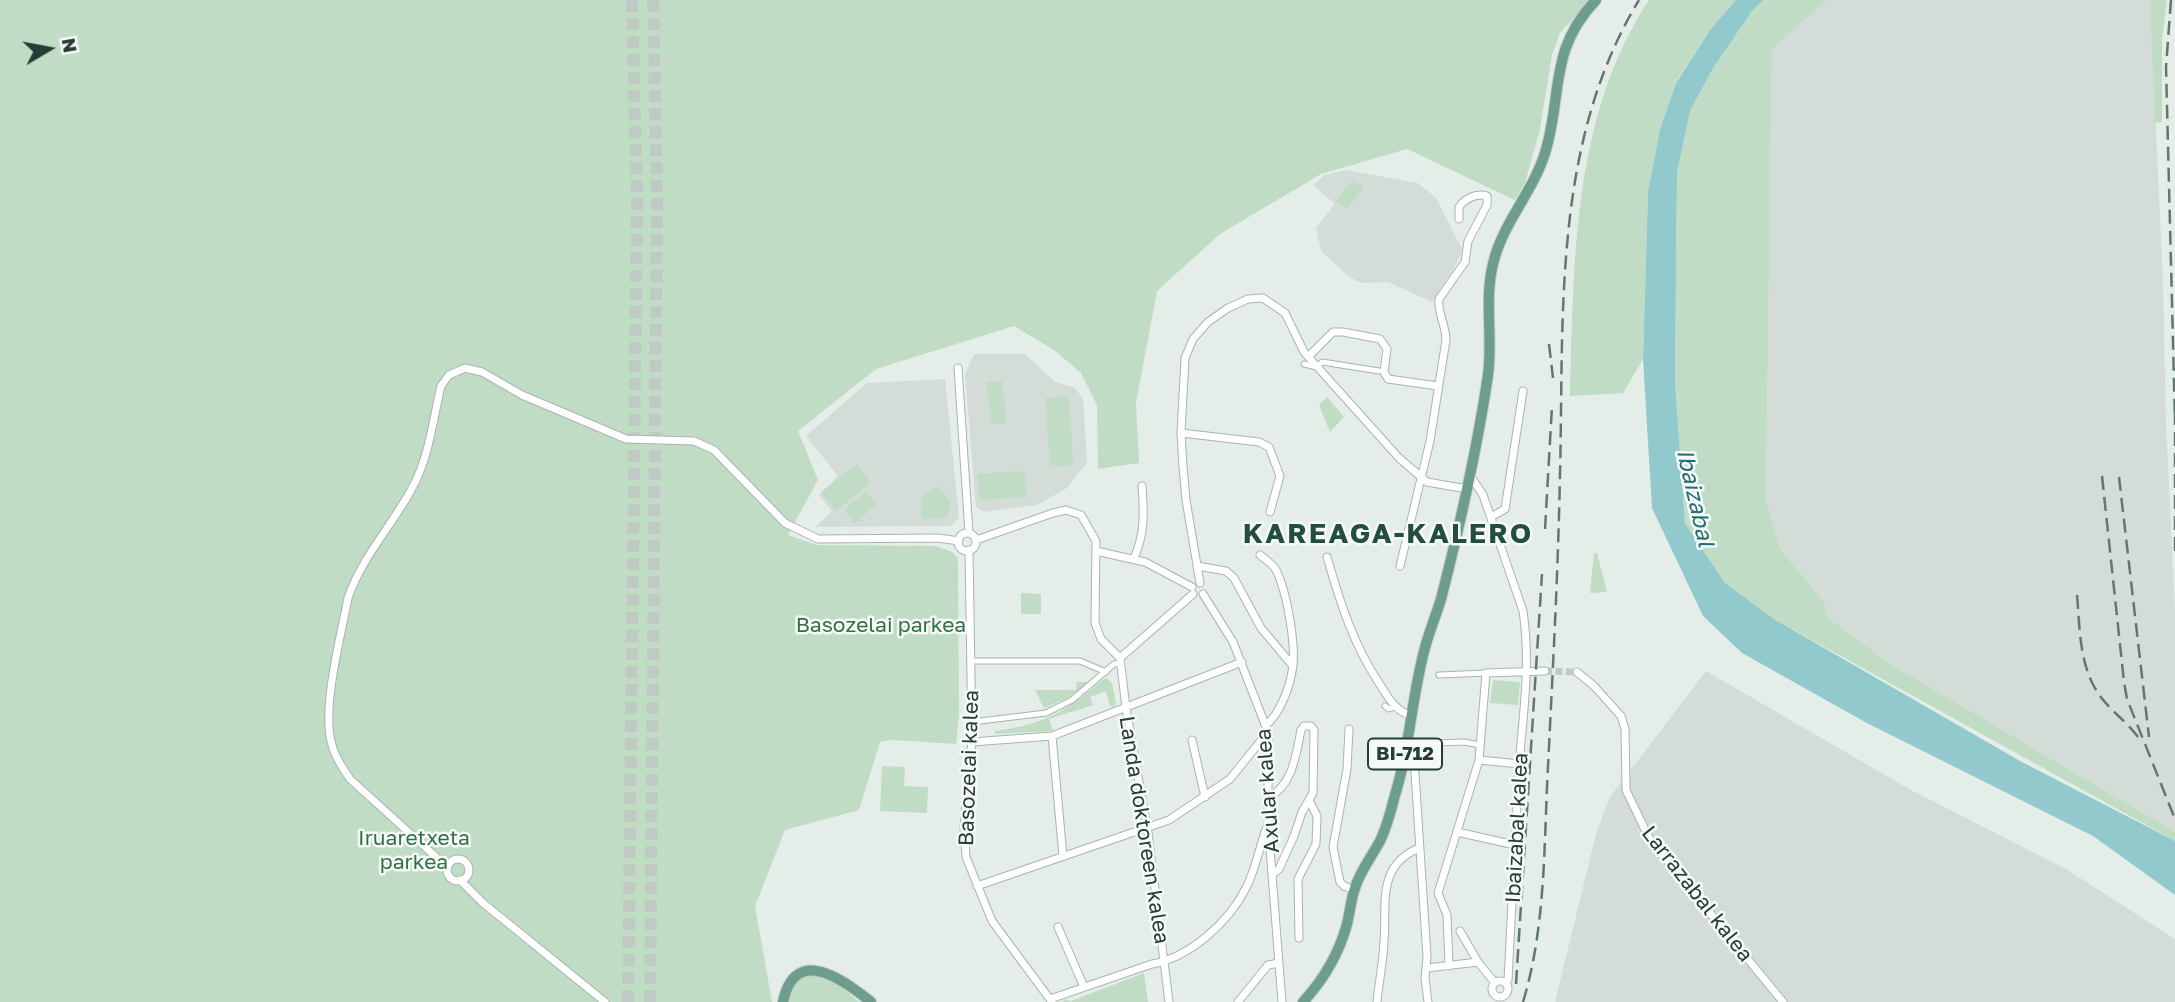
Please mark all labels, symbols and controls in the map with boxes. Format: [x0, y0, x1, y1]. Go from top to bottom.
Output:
north arrow [14, 14, 84, 84]
text: N [58, 36, 83, 54]
water label: Ibaizabal [1670, 446, 1720, 550]
district label: KAREAGA-KALERO [1244, 517, 1532, 551]
park label: Basozelai parkea [796, 612, 966, 638]
street label: Basozelai kalea [954, 690, 984, 846]
street label: Landa doktoreen kalea [1114, 714, 1174, 946]
street label: Axular kalea [1251, 728, 1285, 854]
road number: BI-712 [1368, 738, 1442, 769]
street label: Ibaizabal kalea [1500, 752, 1534, 904]
street label: Larrazabal kalea [1636, 821, 1758, 967]
park label: Iruaretxeta parkea [358, 825, 470, 875]

